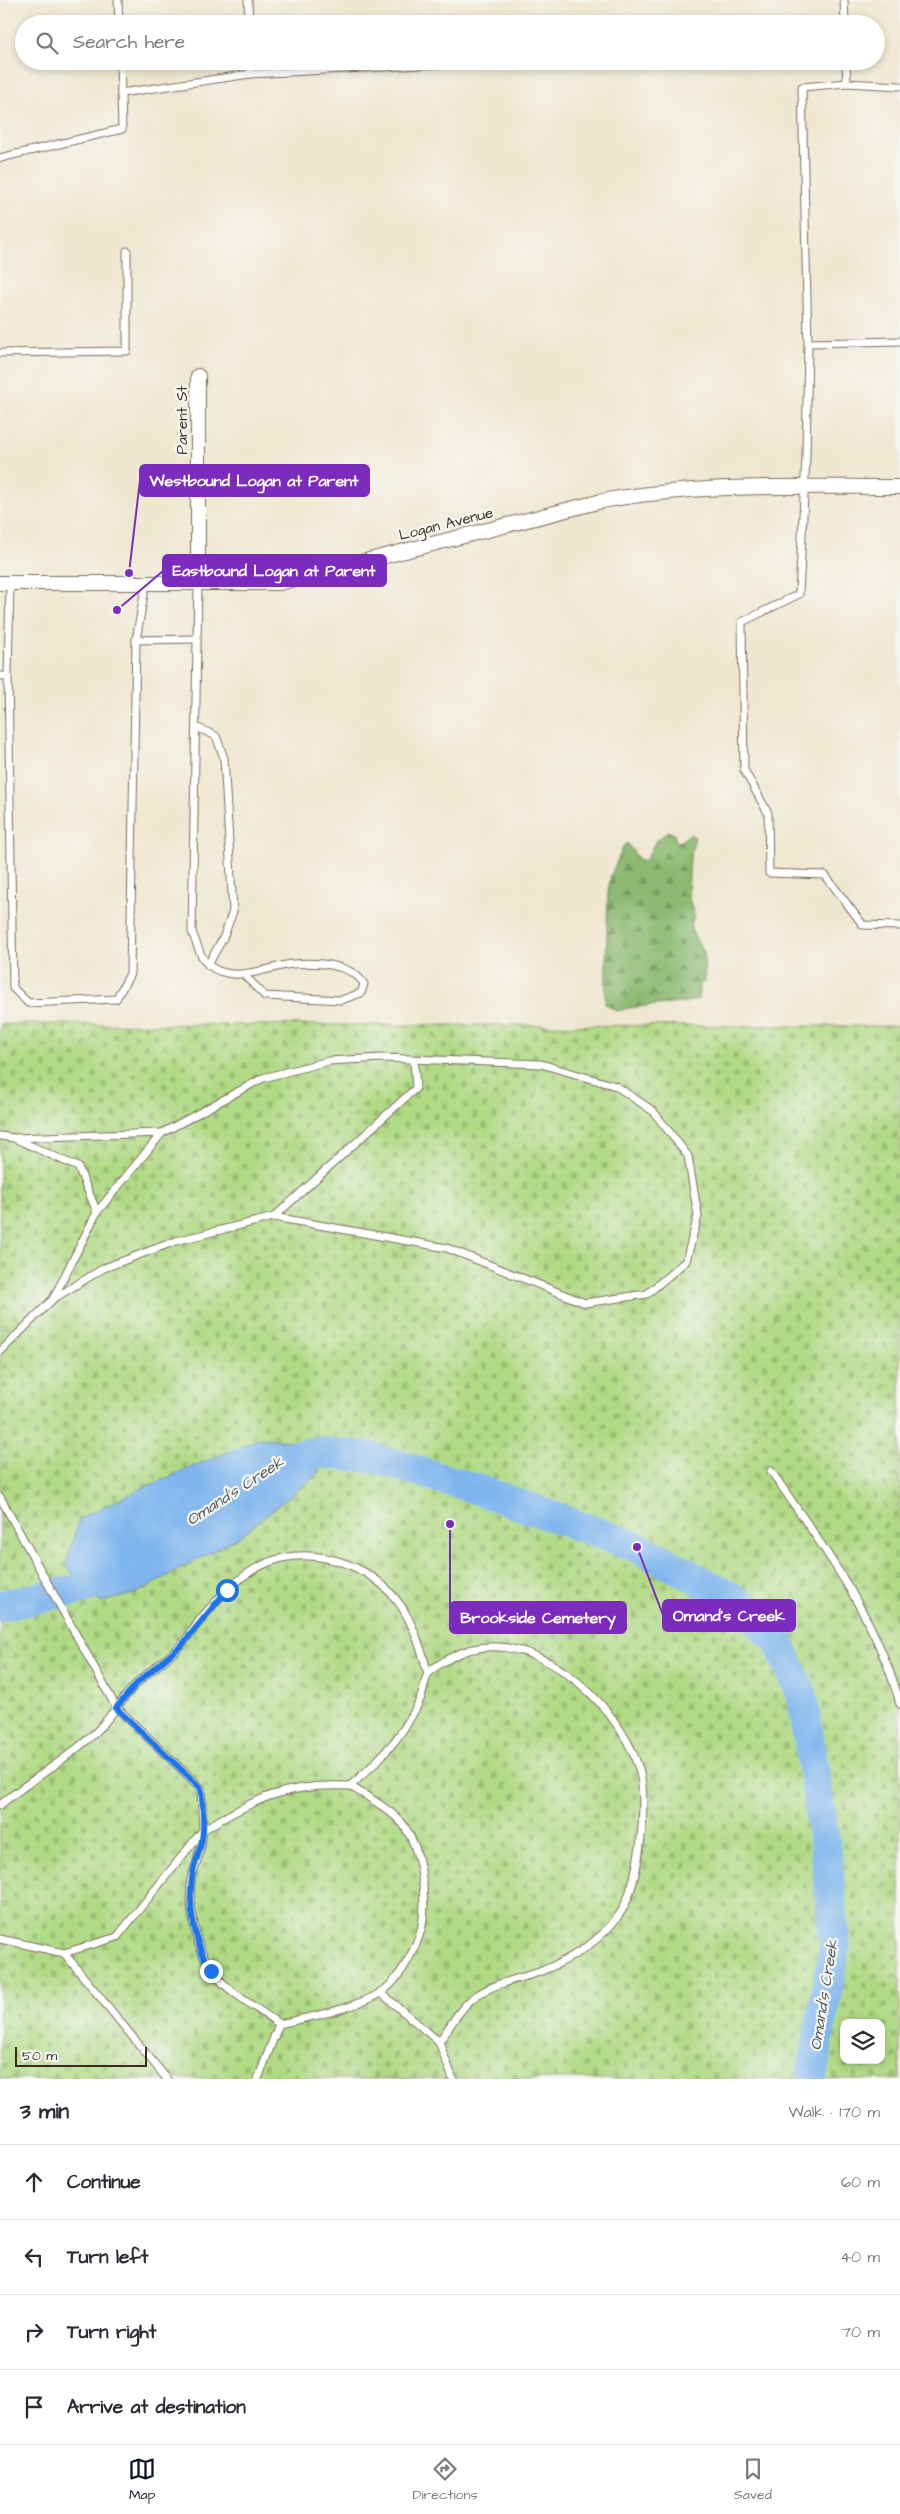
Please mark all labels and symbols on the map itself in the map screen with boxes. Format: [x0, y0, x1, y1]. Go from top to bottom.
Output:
street label: Parent St [172, 386, 193, 454]
callout: Westbound Logan at Parent [140, 465, 369, 496]
text: Westbound Logan at Parent [148, 470, 359, 494]
street label: Logan Avenue [397, 502, 496, 547]
callout: Eastbound Logan at Parent [163, 555, 386, 586]
text: Eastbound Logan at Parent [172, 560, 376, 584]
water label: Omand's Creek [182, 1451, 289, 1531]
route start [216, 1579, 239, 1602]
callout: Omand's Creek [663, 1600, 795, 1631]
callout: Brookside Cemetery [450, 1602, 626, 1633]
text: Omand's Creek [673, 1605, 785, 1627]
text: Brookside Cemetery [460, 1607, 616, 1630]
water label: Omand's Creek [804, 1937, 844, 2052]
route end [200, 1960, 223, 1983]
scale bar [15, 2044, 148, 2067]

